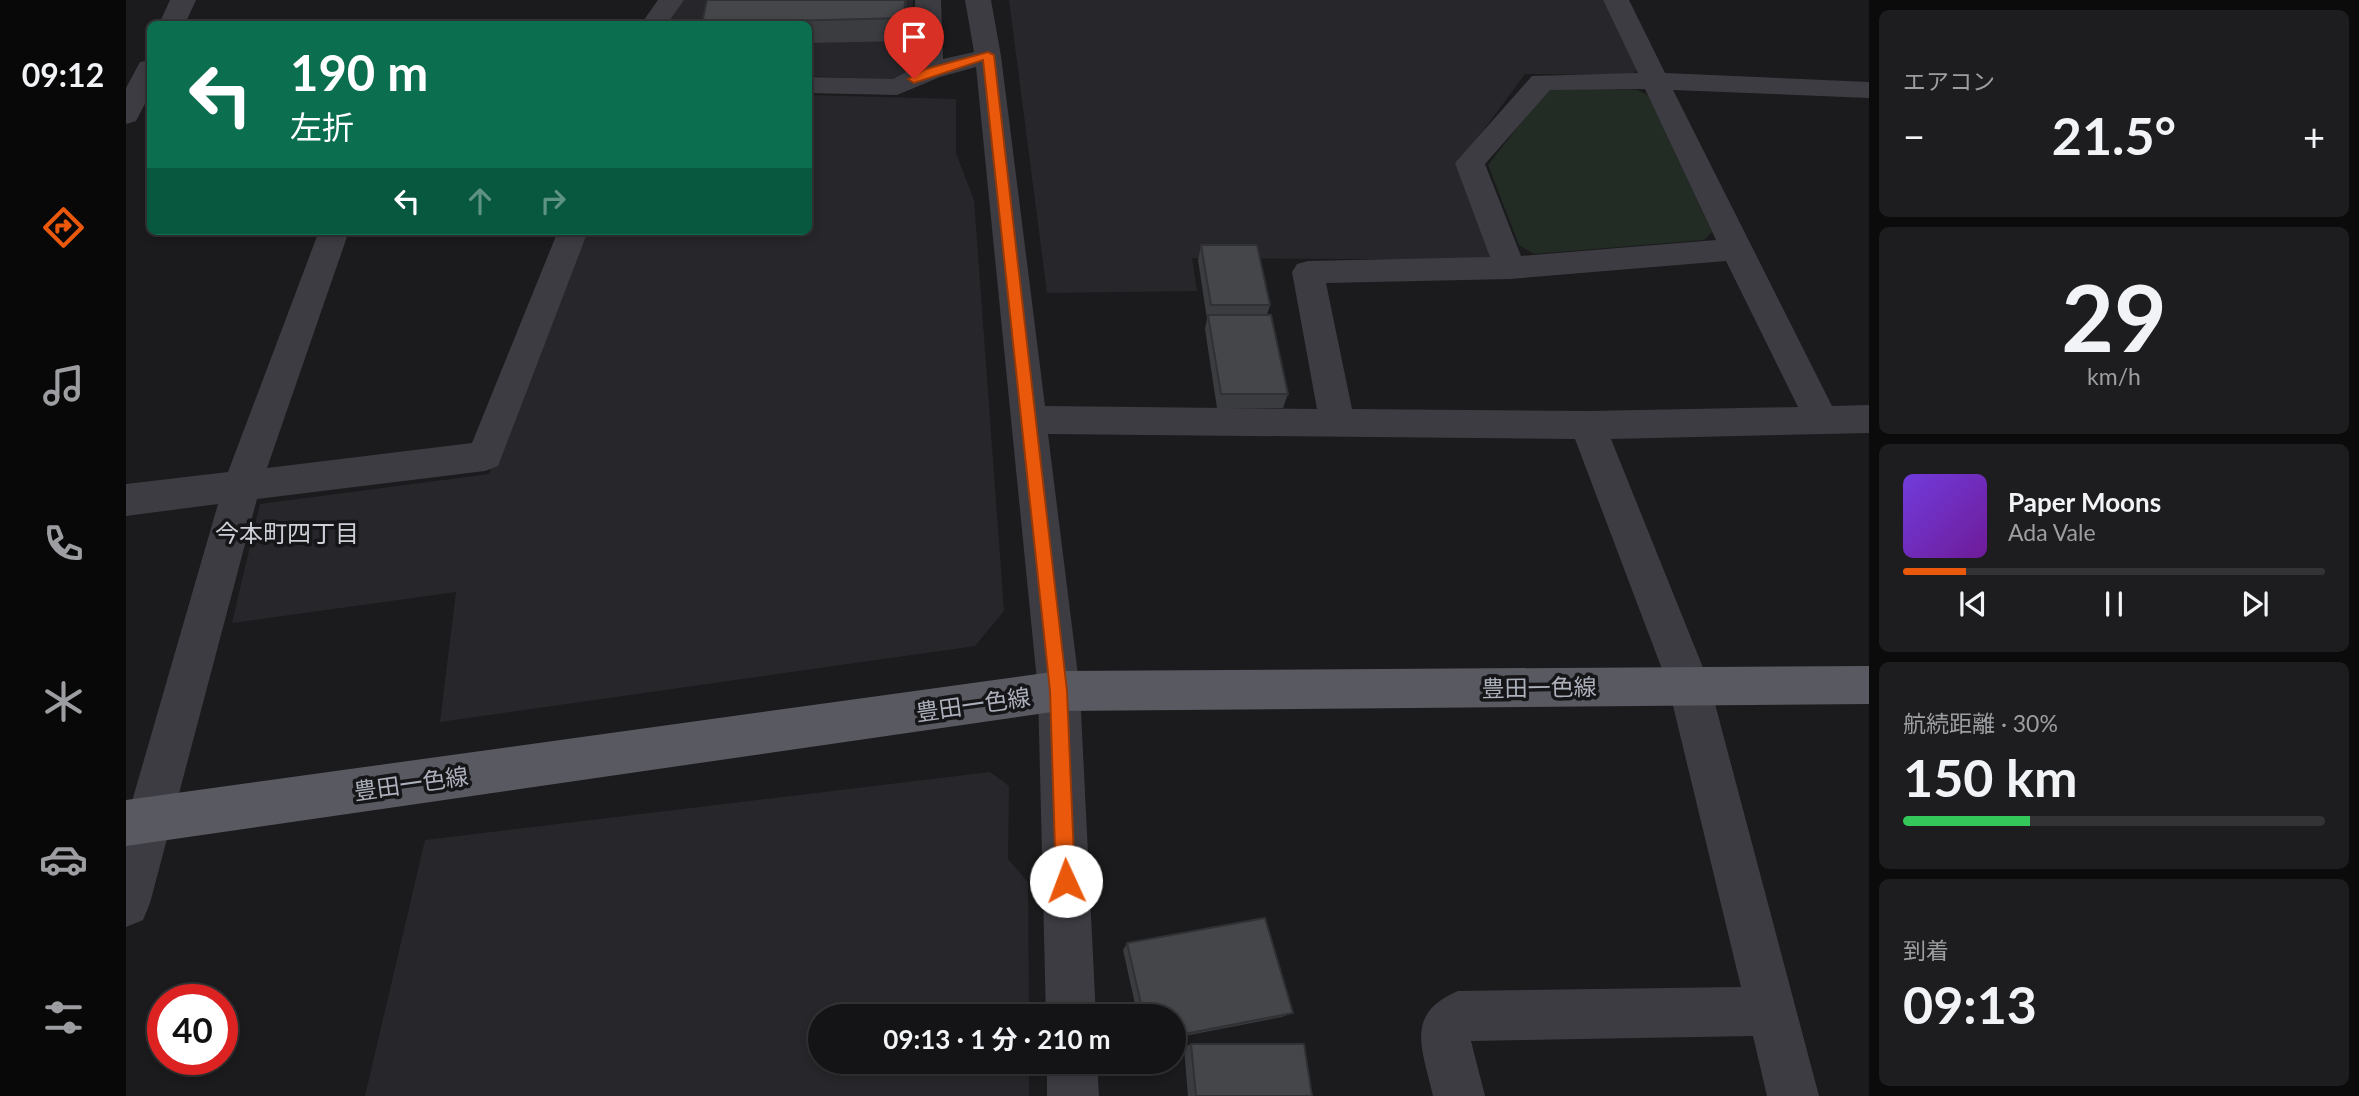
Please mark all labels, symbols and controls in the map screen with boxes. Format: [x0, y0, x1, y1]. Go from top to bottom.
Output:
pin [884, 7, 944, 79]
icon: arrive [895, 18, 933, 56]
text: 190 m [290, 43, 428, 101]
icon: left [175, 49, 266, 140]
text: 09:12 [22, 55, 104, 94]
text: エアコン [1903, 67, 1995, 95]
text: 21.5° [2052, 104, 2176, 166]
text: 左折 [290, 107, 354, 146]
text: − [1903, 113, 1925, 159]
text: + [2303, 113, 2325, 159]
icon: left [388, 182, 426, 220]
icon: ahead [461, 182, 499, 220]
icon: right [534, 182, 572, 220]
icon: directions [39, 203, 88, 252]
text: 29 [2061, 262, 2167, 371]
icon: music [39, 361, 88, 410]
text: km/h [2087, 362, 2141, 390]
text: Paper Moons [2008, 486, 2161, 518]
district label: 今本町四丁目 [215, 518, 359, 547]
text: Ada Vale [2008, 518, 2096, 546]
icon: phone [39, 519, 88, 568]
icon: previous [1954, 585, 1992, 623]
icon: pause [2095, 585, 2133, 623]
icon: next [2236, 585, 2274, 623]
street label: 豊田一色線 [1481, 672, 1597, 702]
icon: climate [39, 677, 88, 726]
street label: 豊田一色線 [914, 682, 1032, 726]
text: 航続距離 · 30% [1903, 709, 2058, 737]
text: 150 km [1903, 746, 2077, 808]
street label: 豊田一色線 [352, 761, 470, 805]
icon: car [39, 835, 88, 884]
position arrow [1029, 844, 1103, 918]
text: 到着 [1903, 936, 1949, 964]
text: 09:13 [1903, 973, 2037, 1035]
speed limit sign: 40 [147, 984, 238, 1075]
icon: filters [39, 993, 88, 1042]
text: 09:13 · 1 分 · 210 m [883, 1023, 1111, 1055]

